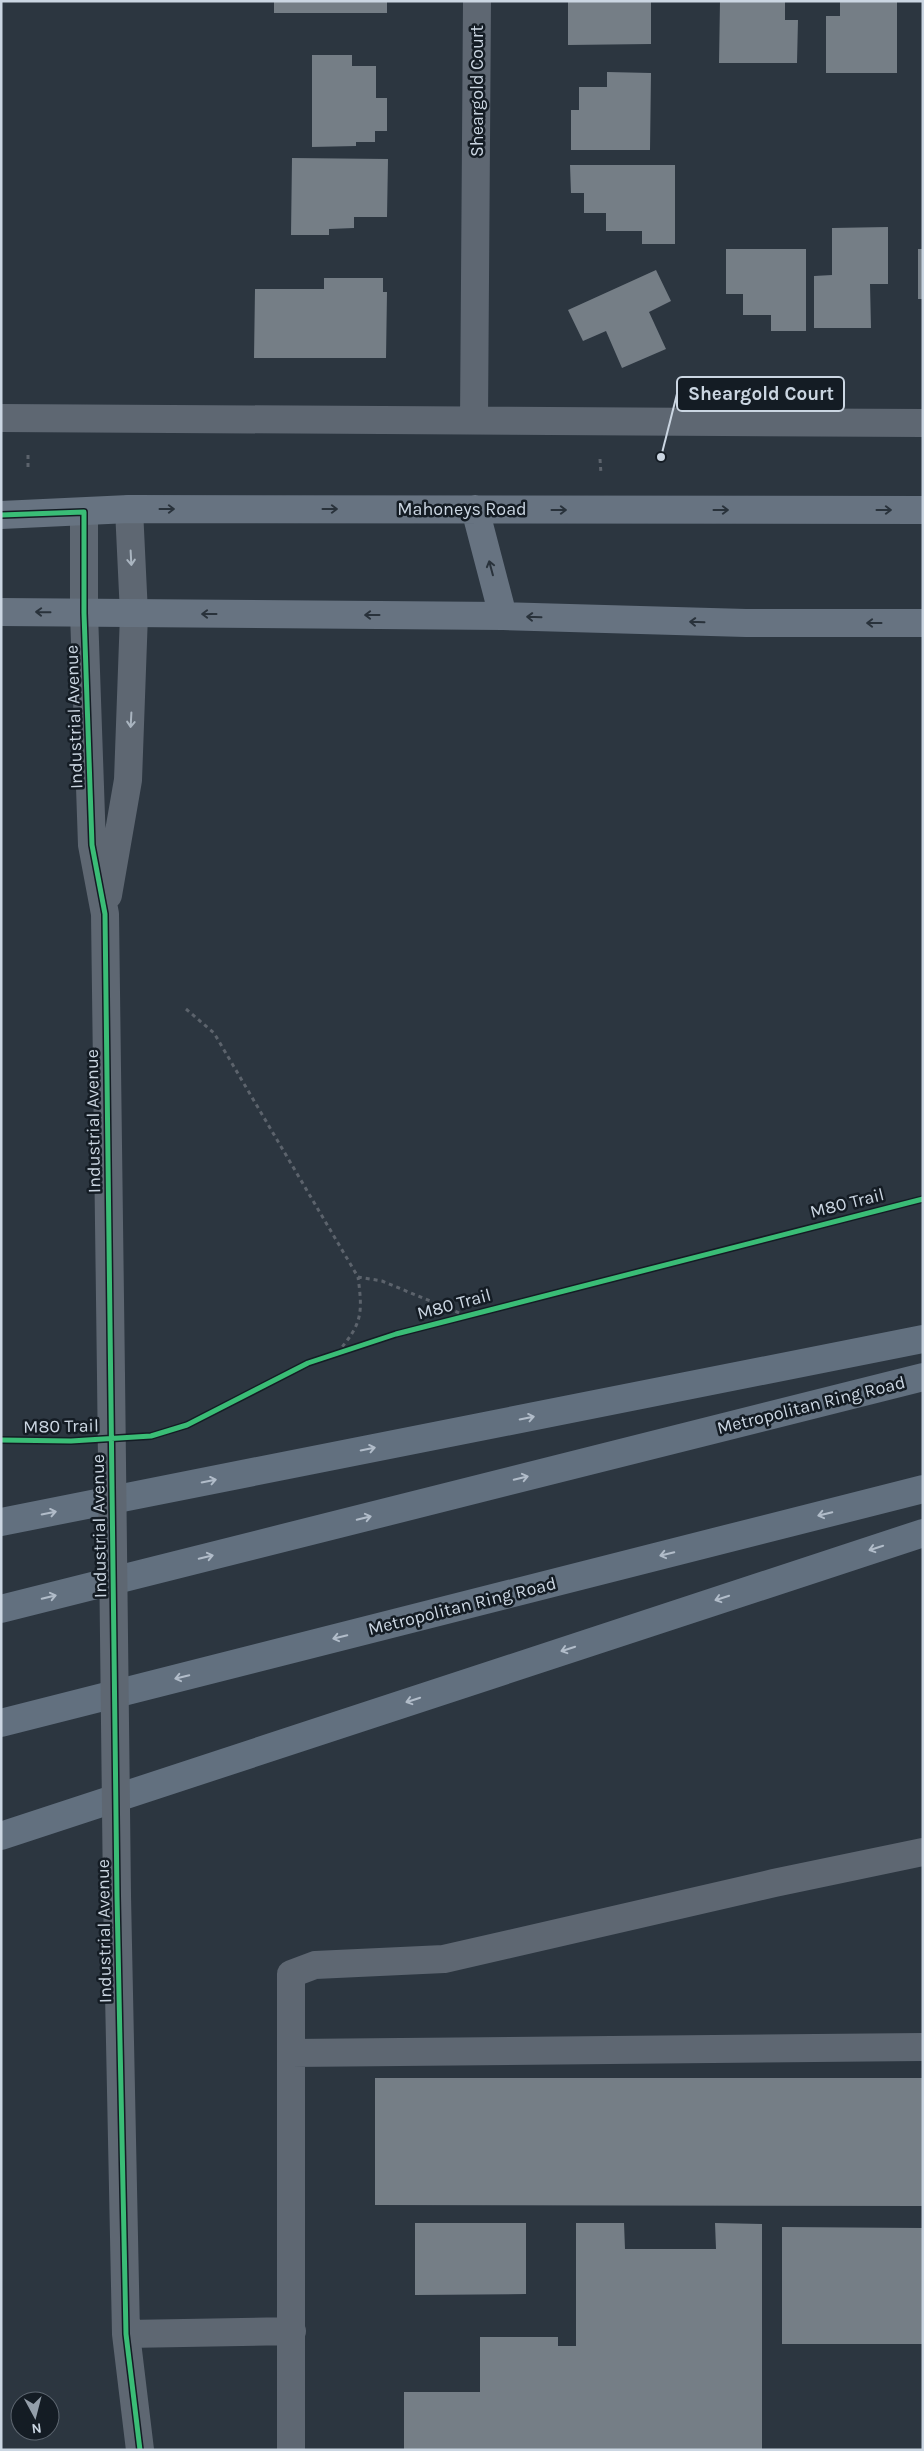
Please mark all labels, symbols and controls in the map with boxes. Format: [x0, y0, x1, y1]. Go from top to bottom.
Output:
street label: Sheargold Court [466, 25, 488, 157]
callout: Sheargold Court [677, 377, 844, 411]
text: Sheargold Court [688, 383, 834, 405]
street label: Mahoneys Road [397, 498, 527, 520]
one-way arrow [159, 504, 175, 514]
one-way arrow [322, 504, 338, 514]
one-way arrow [550, 505, 567, 515]
one-way arrow [713, 505, 729, 515]
one-way arrow [876, 505, 892, 515]
one-way arrow [127, 550, 136, 566]
one-way arrow [486, 561, 495, 577]
one-way arrow [35, 607, 51, 617]
one-way arrow [202, 609, 218, 619]
one-way arrow [364, 610, 380, 620]
one-way arrow [527, 612, 543, 621]
one-way arrow [689, 617, 705, 626]
one-way arrow [866, 618, 882, 628]
street label: Industrial Avenue [60, 645, 88, 789]
one-way arrow [126, 712, 135, 728]
street label: Industrial Avenue [81, 1049, 105, 1193]
street label: M80 Trail [808, 1183, 886, 1223]
street label: M80 Trail [415, 1284, 493, 1324]
street label: Metropolitan Ring Road [715, 1371, 907, 1439]
one-way arrow [519, 1413, 535, 1422]
street label: M80 Trail [23, 1414, 99, 1438]
one-way arrow [359, 1444, 375, 1454]
street label: Industrial Avenue [87, 1454, 111, 1598]
one-way arrow [513, 1473, 529, 1482]
one-way arrow [200, 1476, 216, 1485]
one-way arrow [41, 1507, 57, 1517]
one-way arrow [817, 1510, 833, 1519]
one-way arrow [355, 1513, 371, 1522]
one-way arrow [869, 1544, 885, 1553]
one-way arrow [660, 1550, 676, 1559]
one-way arrow [198, 1552, 214, 1561]
street label: Metropolitan Ring Road [366, 1572, 558, 1640]
one-way arrow [40, 1592, 56, 1601]
one-way arrow [714, 1594, 730, 1604]
one-way arrow [332, 1633, 348, 1642]
one-way arrow [560, 1645, 576, 1654]
one-way arrow [175, 1673, 191, 1682]
one-way arrow [406, 1696, 421, 1705]
street label: Industrial Avenue [92, 1859, 116, 2003]
north arrow [10, 2391, 60, 2441]
text: N [31, 2419, 43, 2437]

